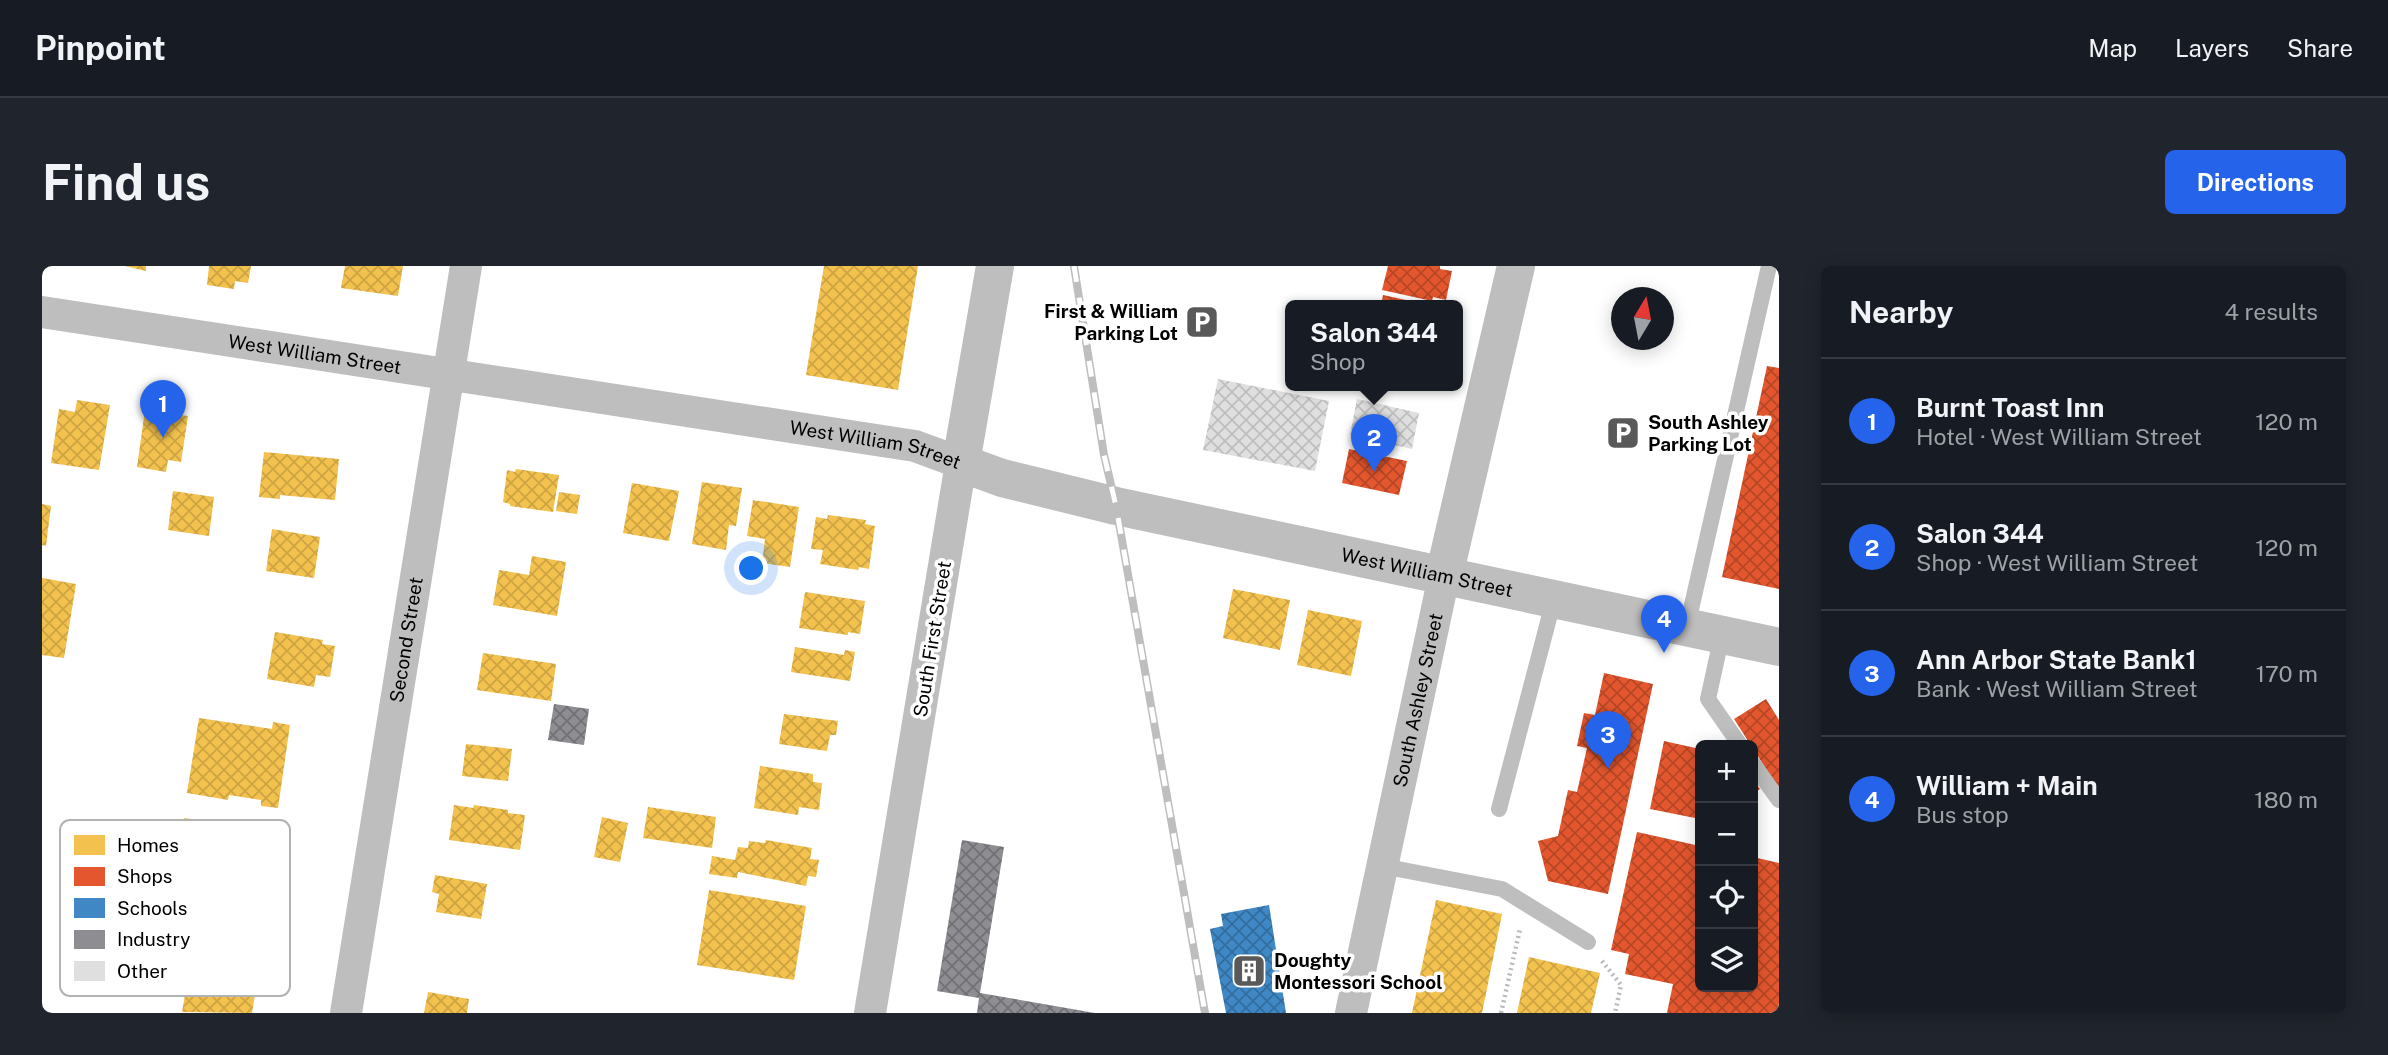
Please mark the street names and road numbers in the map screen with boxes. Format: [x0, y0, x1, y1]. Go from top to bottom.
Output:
street label: West William Street [227, 330, 403, 378]
street label: West William Street [788, 416, 964, 473]
street label: West William Street [1339, 543, 1515, 601]
street label: South First Street [909, 559, 955, 719]
street label: Second Street [385, 575, 427, 704]
street label: South Ashley Street [1388, 611, 1447, 789]

